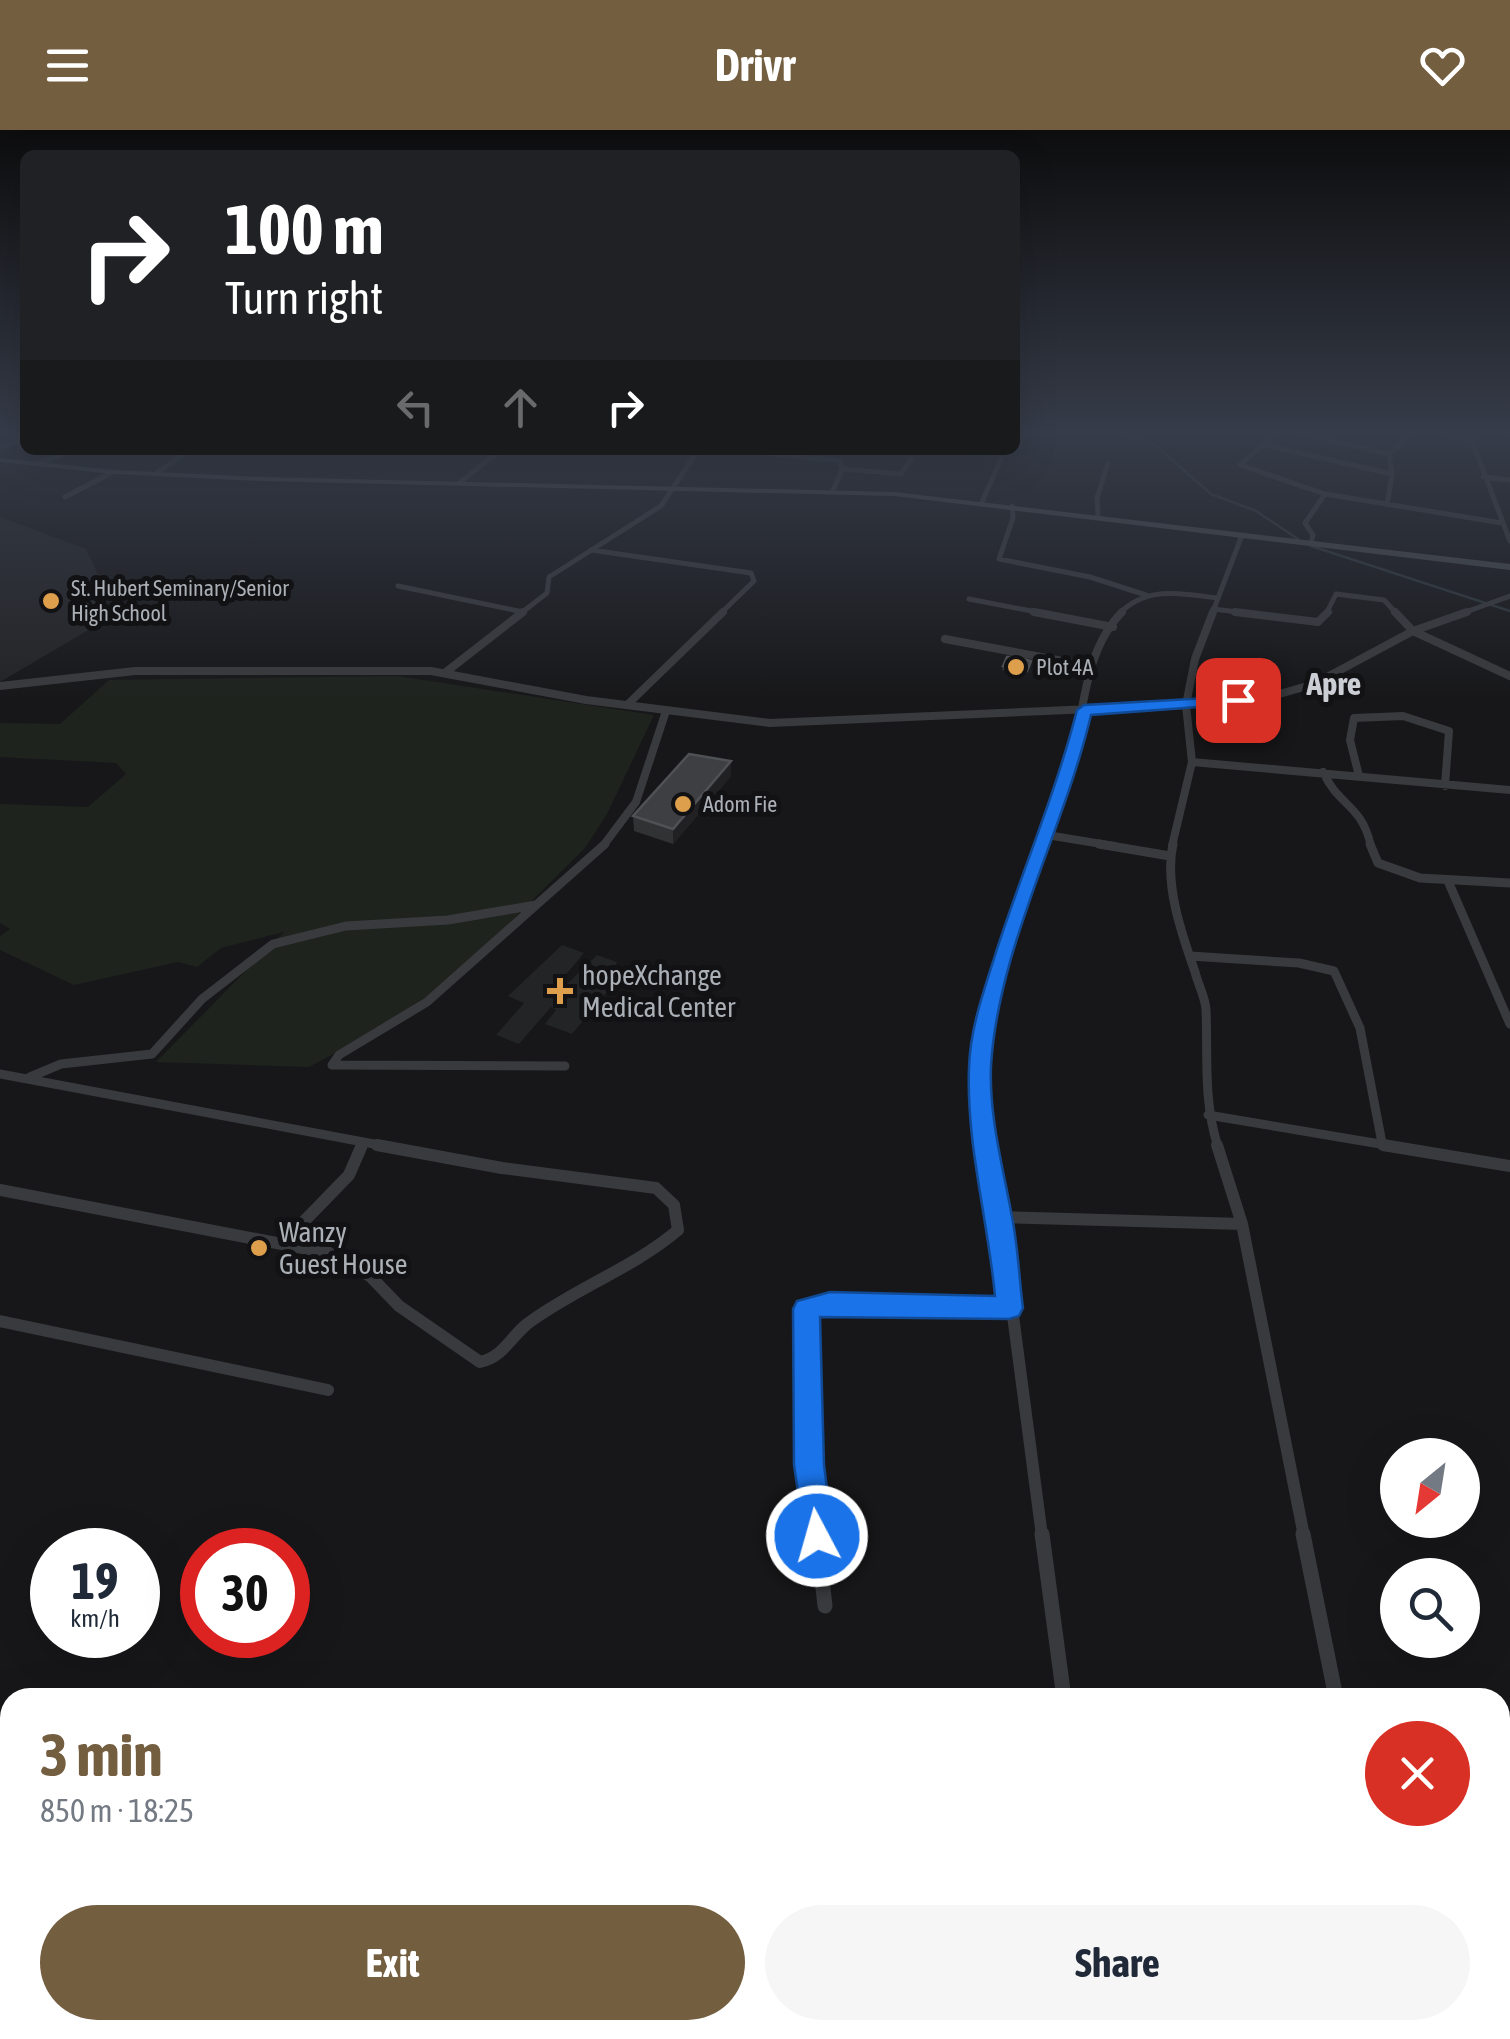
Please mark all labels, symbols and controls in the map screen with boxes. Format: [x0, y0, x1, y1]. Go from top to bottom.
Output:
icon: menu [40, 38, 95, 93]
icon: heart [1415, 38, 1470, 93]
text: Drivr [715, 39, 795, 91]
text: 100 m [225, 189, 384, 269]
icon: right [60, 190, 190, 320]
text: Turn right [225, 272, 383, 324]
icon: left [388, 380, 443, 435]
icon: ahead [493, 380, 548, 435]
icon: right [598, 380, 653, 435]
place label: St. Hubert Seminary/Senior High School [71, 575, 289, 626]
marker: St. Hubert Seminary/Senior High School [40, 590, 62, 612]
place label: Plot 4A [1036, 654, 1093, 680]
marker: Plot 4A [1005, 656, 1027, 678]
pin [1196, 658, 1281, 743]
district label: Apre [1306, 665, 1361, 702]
icon: arrive [1211, 673, 1266, 728]
place label: Adom Fie [703, 791, 777, 817]
marker: Adom Fie [672, 793, 694, 815]
place label: hopeXchange Medical Center [582, 959, 736, 1023]
marker: hopeXchange Medical Center [547, 978, 573, 1004]
place label: Wanzy Guest House [279, 1216, 407, 1280]
marker: Wanzy Guest House [248, 1237, 270, 1259]
north arrow [1380, 1438, 1480, 1538]
map controls [1380, 1438, 1480, 1658]
position arrow [765, 1484, 869, 1588]
speed limit sign: 30 [180, 1528, 310, 1658]
text: 19 [71, 1552, 118, 1610]
button: search [1380, 1558, 1480, 1658]
text: km/h [70, 1604, 120, 1632]
text: 3 min [40, 1720, 163, 1789]
button: close [1365, 1721, 1470, 1826]
text: 850 m · 18:25 [40, 1792, 194, 1829]
button: Exit [40, 1905, 745, 2020]
button: Share [765, 1905, 1470, 2020]

